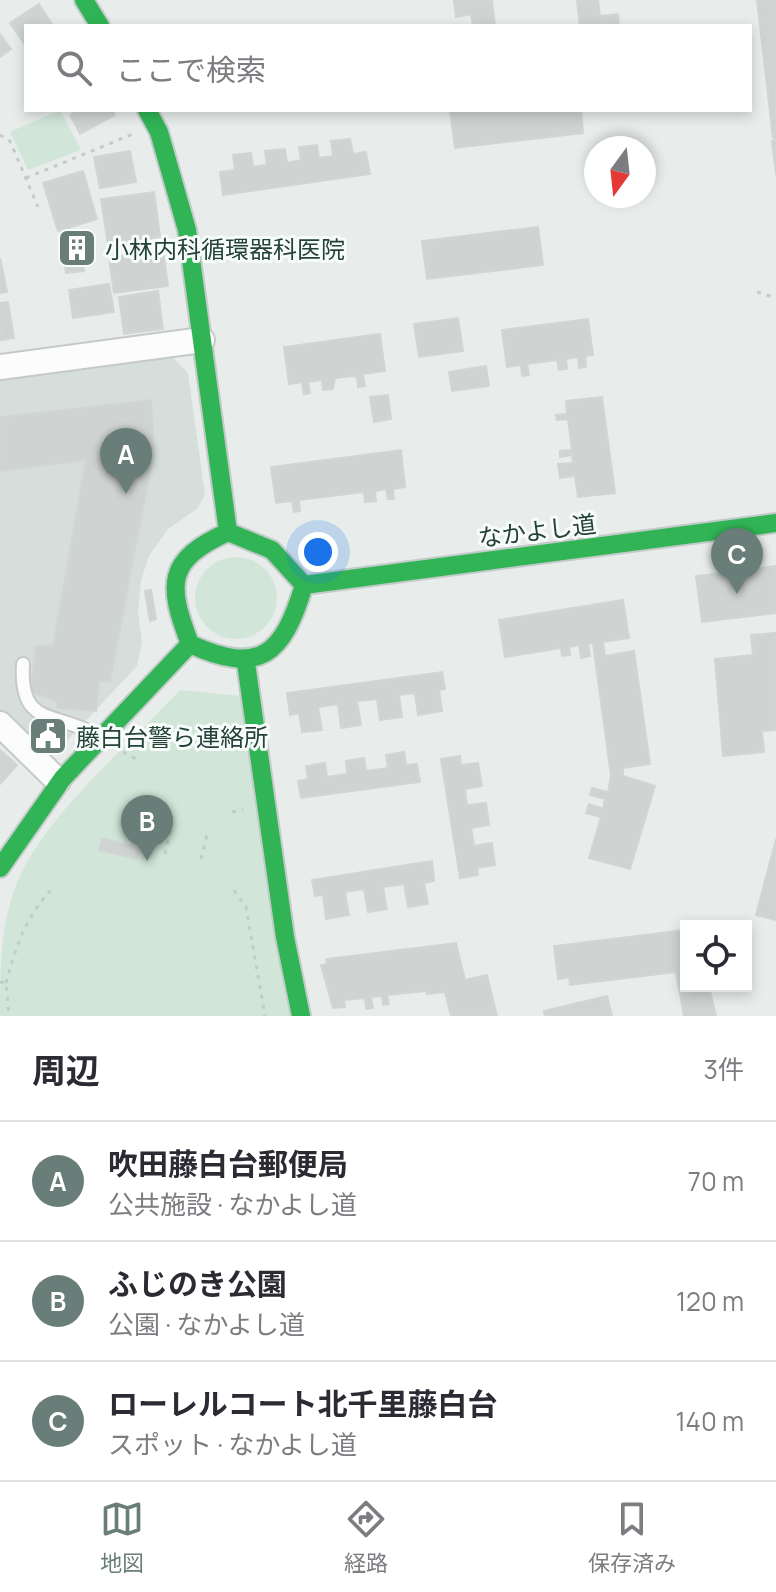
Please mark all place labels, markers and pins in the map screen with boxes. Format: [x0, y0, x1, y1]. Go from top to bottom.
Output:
building icon: 小林内科循環器科医院 [56, 227, 98, 269]
place label: 小林内科循環器科医院 [105, 232, 345, 265]
pin: A [100, 428, 152, 494]
pin: C [711, 528, 763, 594]
public building icon: 藤白台警ら連絡所 [27, 715, 69, 757]
place label: 藤白台警ら連絡所 [76, 720, 268, 753]
pin: B [121, 795, 173, 861]

